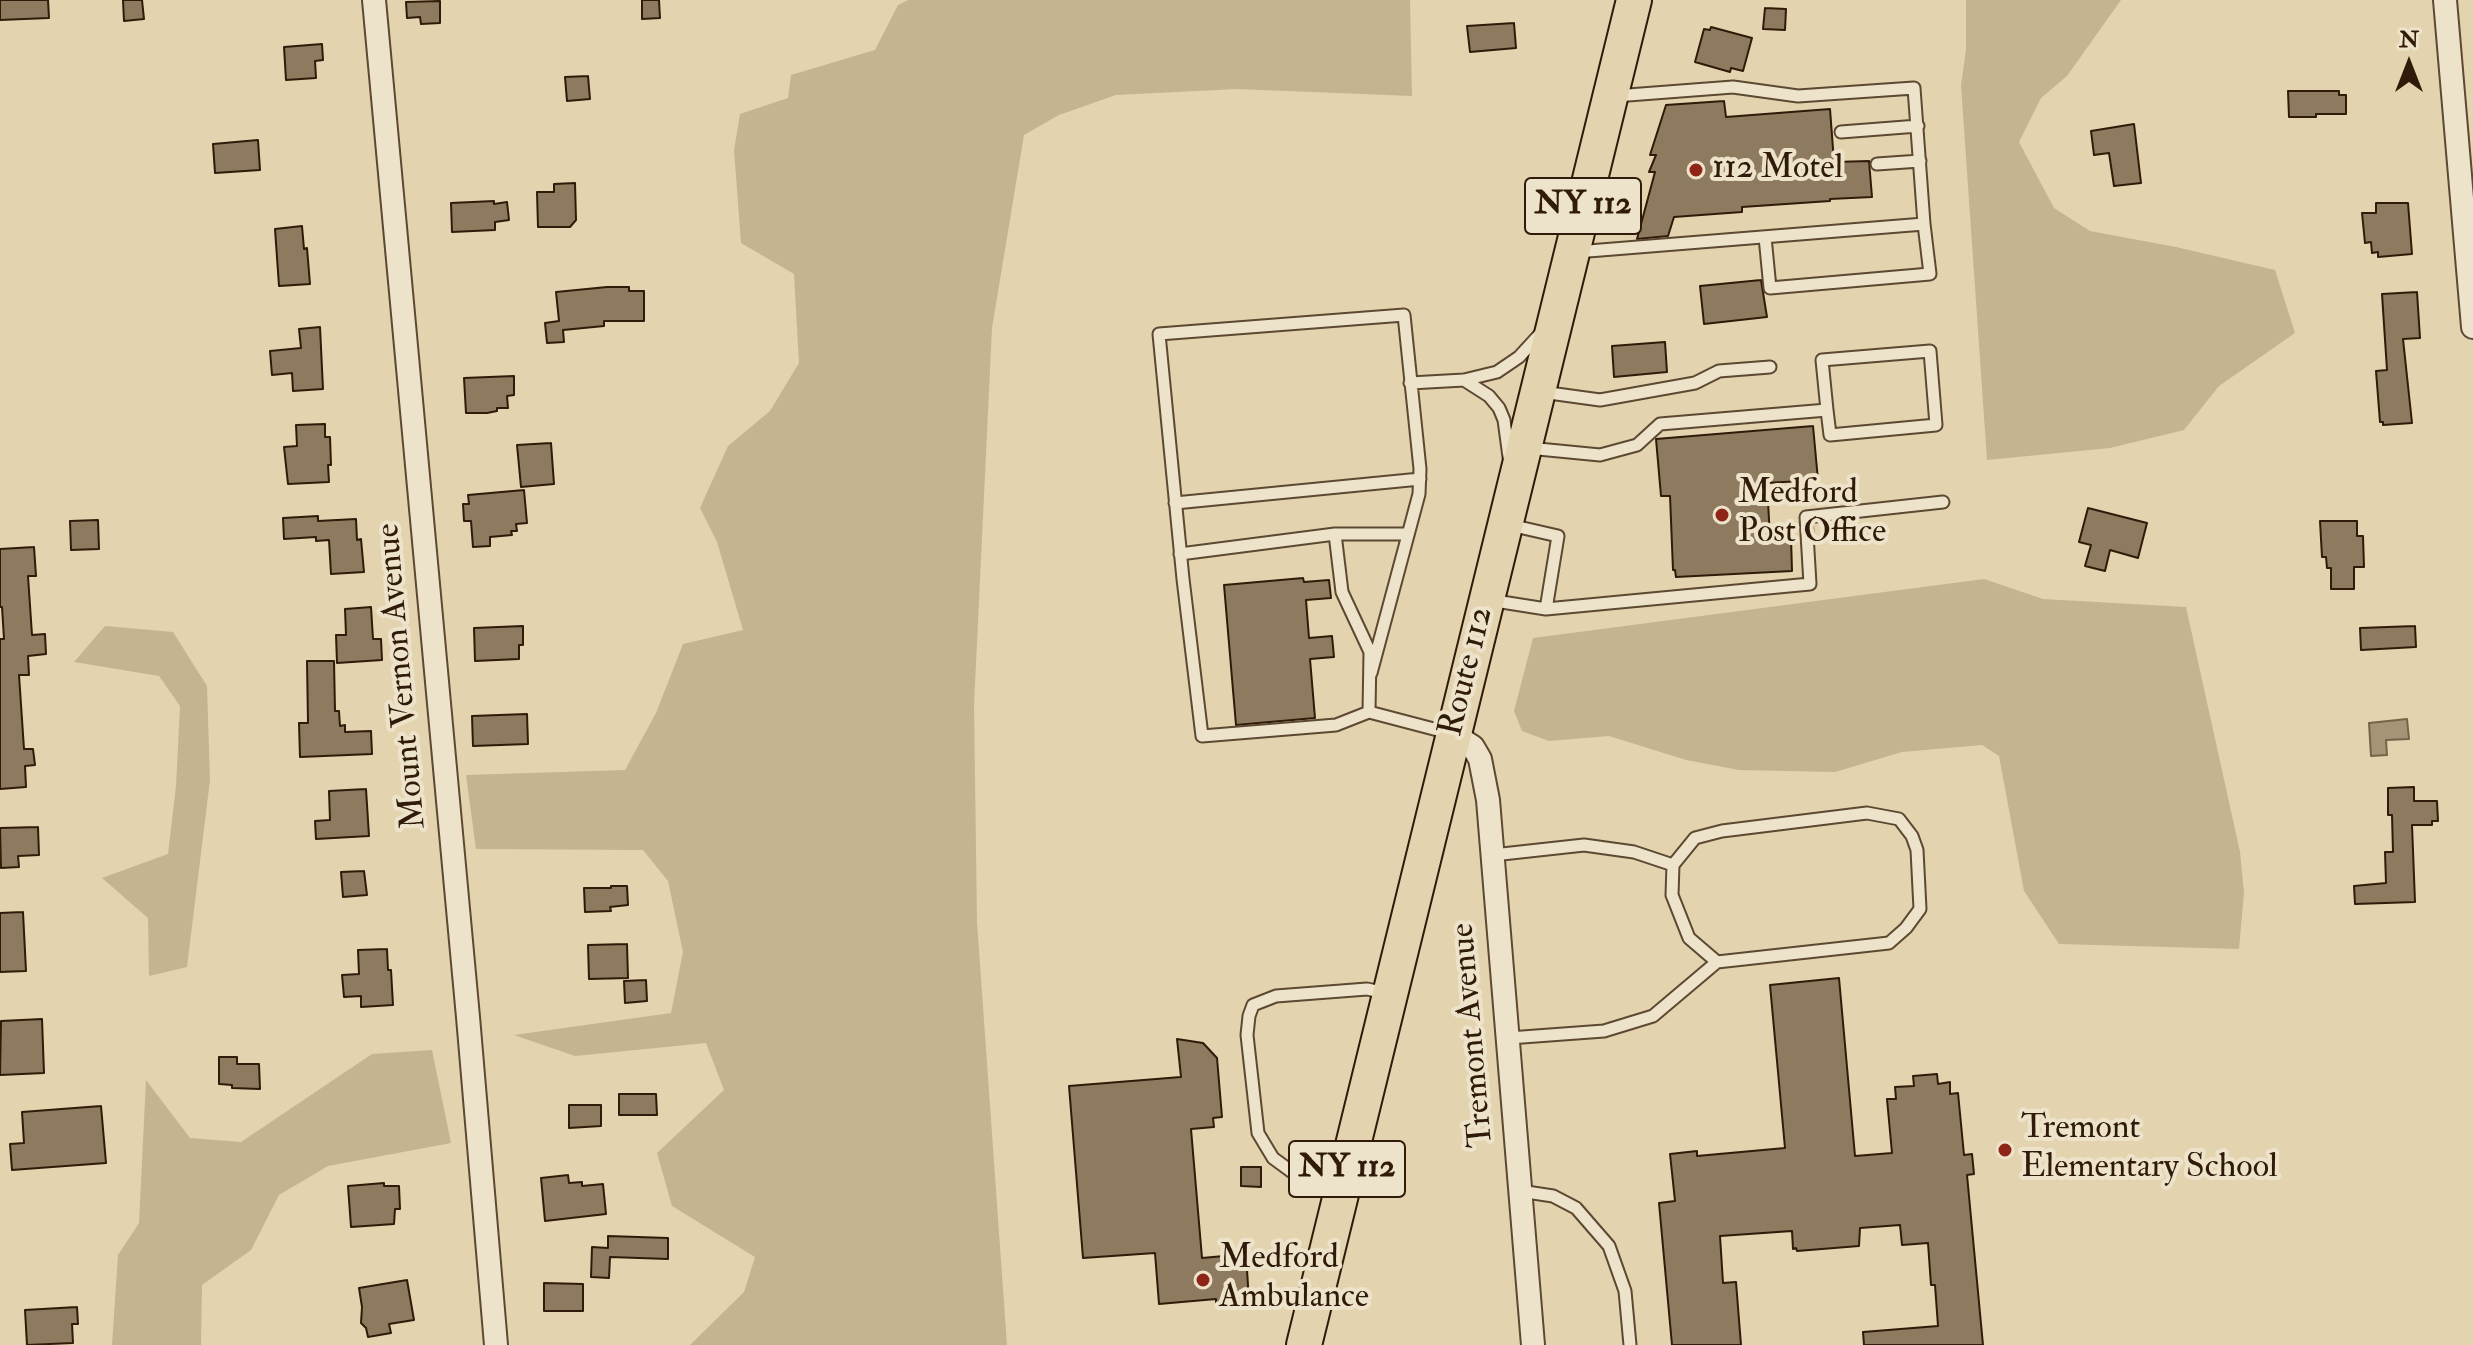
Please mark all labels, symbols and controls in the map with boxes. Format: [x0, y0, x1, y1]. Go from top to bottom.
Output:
north arrow [2369, 24, 2449, 104]
text: N [2399, 26, 2419, 54]
place label: 112 Motel [1712, 150, 1843, 190]
marker: 112 Motel [1687, 161, 1705, 179]
road number: NY 112 [1525, 178, 1641, 234]
place label: Medford Post Office [1738, 475, 1886, 554]
marker: Medford Post Office [1713, 506, 1731, 524]
street label: Mount Vernon Avenue [369, 521, 437, 831]
street label: Route 112 [1432, 603, 1504, 741]
street label: Tremont Avenue [1444, 921, 1504, 1149]
place label: Tremont Elementary School [2021, 1110, 2278, 1190]
road number: NY 112 [1289, 1141, 1405, 1197]
marker: Tremont Elementary School [1996, 1141, 2014, 1159]
place label: Medford Ambulance [1219, 1240, 1369, 1320]
marker: Medford Ambulance [1194, 1271, 1212, 1289]

